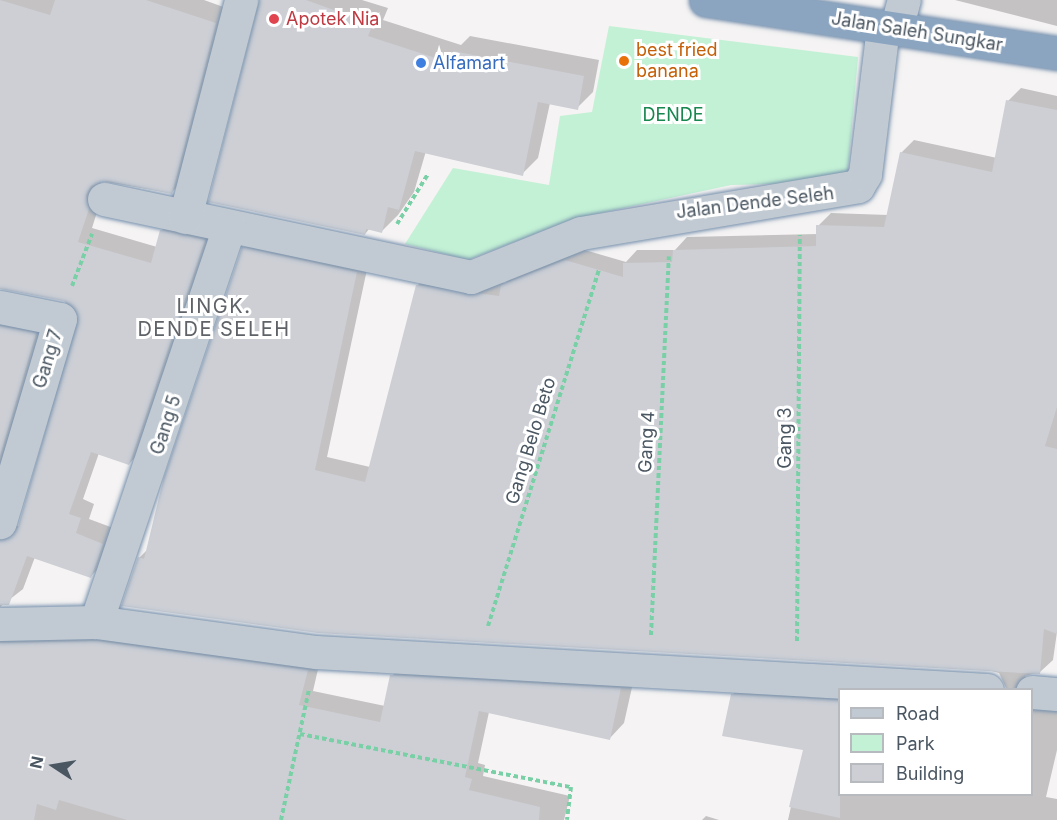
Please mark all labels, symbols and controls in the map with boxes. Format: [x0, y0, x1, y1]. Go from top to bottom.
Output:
place label: Apotek Nia [286, 8, 379, 30]
street label: Jalan Saleh Sungkar [830, 8, 1004, 56]
marker: Apotek Nia [267, 12, 281, 26]
place label: best fried banana [636, 40, 718, 82]
place label: Alfamart [433, 52, 505, 74]
marker: best fried banana [617, 54, 631, 68]
marker: Alfamart [414, 56, 428, 70]
park label: DENDE [642, 104, 704, 126]
street label: Jalan Dende Seleh [675, 183, 835, 223]
district label: LINGK. DENDE SELEH [137, 294, 291, 341]
street label: Gang 7 [29, 327, 67, 391]
street label: Gang Belo Beto [501, 375, 561, 507]
street label: Gang 5 [146, 393, 186, 457]
street label: Gang 3 [774, 407, 796, 469]
street label: Gang 4 [635, 411, 659, 473]
legend [838, 688, 1033, 796]
text: Road [896, 703, 939, 724]
text: Park [896, 733, 935, 754]
north arrow [24, 736, 84, 796]
text: N [25, 754, 47, 770]
text: Building [896, 763, 964, 784]

